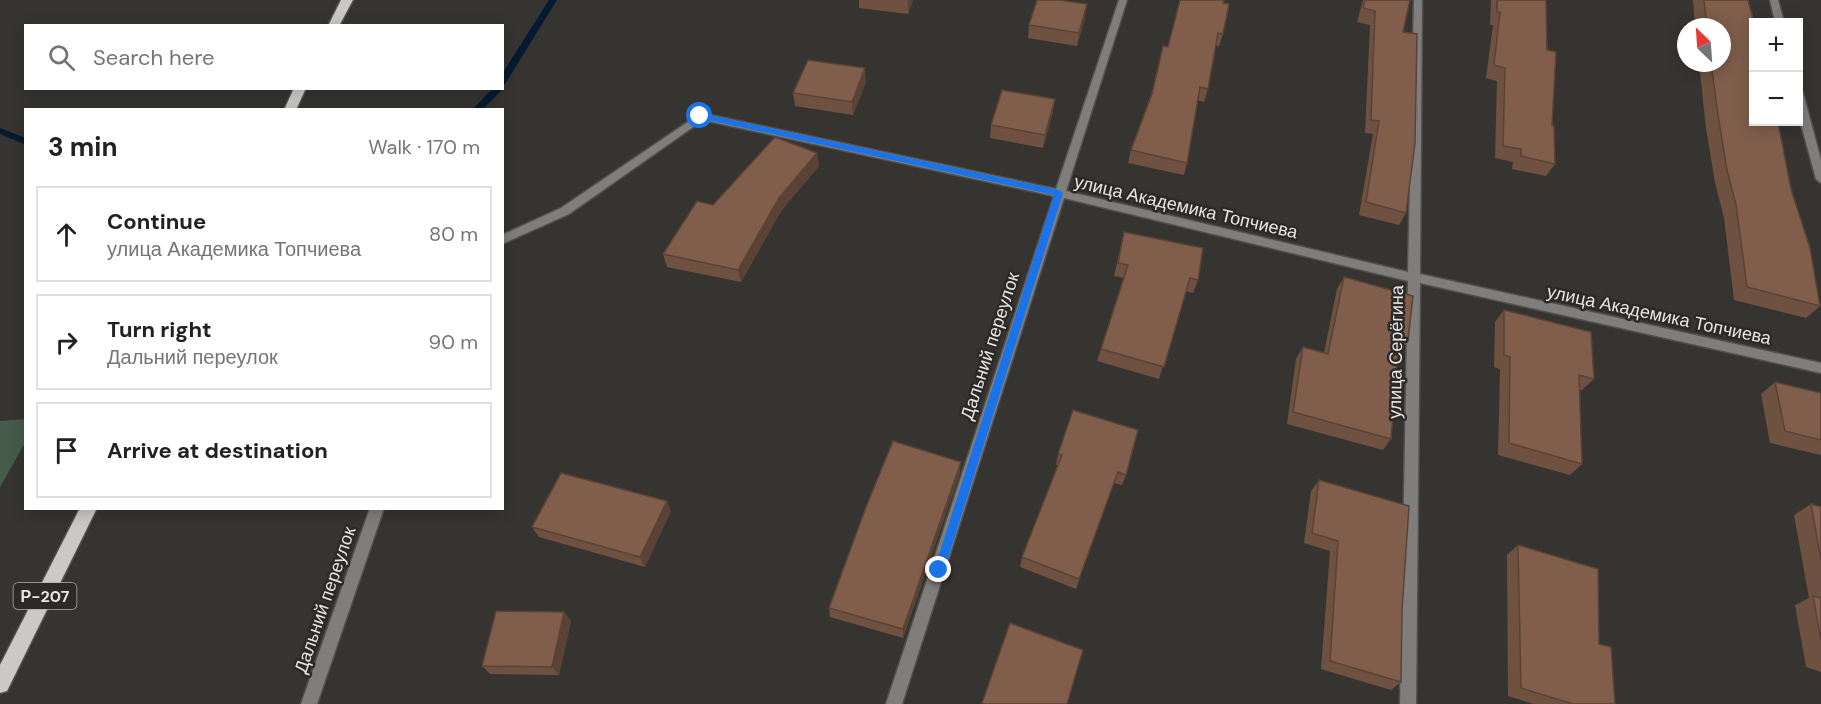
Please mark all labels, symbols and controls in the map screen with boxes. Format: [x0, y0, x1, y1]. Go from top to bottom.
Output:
north arrow [1677, 18, 1731, 72]
map controls [1749, 18, 1803, 126]
button: + [1749, 18, 1803, 72]
search box [24, 24, 504, 90]
icon: search [45, 41, 78, 74]
text: Search here [93, 43, 214, 72]
button: − [1749, 72, 1803, 126]
route start [686, 102, 712, 128]
text: 3 min [48, 130, 117, 164]
text: Walk · 170 m [368, 134, 480, 160]
street label: улица Академика Топчиева [1072, 170, 1301, 245]
text: Continue [107, 207, 206, 236]
icon: ahead [50, 218, 83, 251]
text: 80 m [429, 221, 478, 247]
text: улица Академика Топчиева [107, 236, 361, 262]
street label: Дальний переулок [955, 269, 1025, 423]
street label: улица Академика Топчиева [1545, 279, 1774, 351]
street label: улица Серёгина [1383, 284, 1409, 419]
text: Turn right [107, 315, 212, 344]
icon: right [50, 326, 83, 359]
text: 90 m [429, 329, 478, 355]
text: Дальний переулок [107, 344, 278, 370]
icon: arrive [50, 434, 83, 467]
text: Arrive at destination [107, 436, 328, 465]
street label: Дальний переулок [289, 523, 361, 677]
route end [925, 556, 951, 582]
road number: Р-207 [14, 583, 76, 609]

